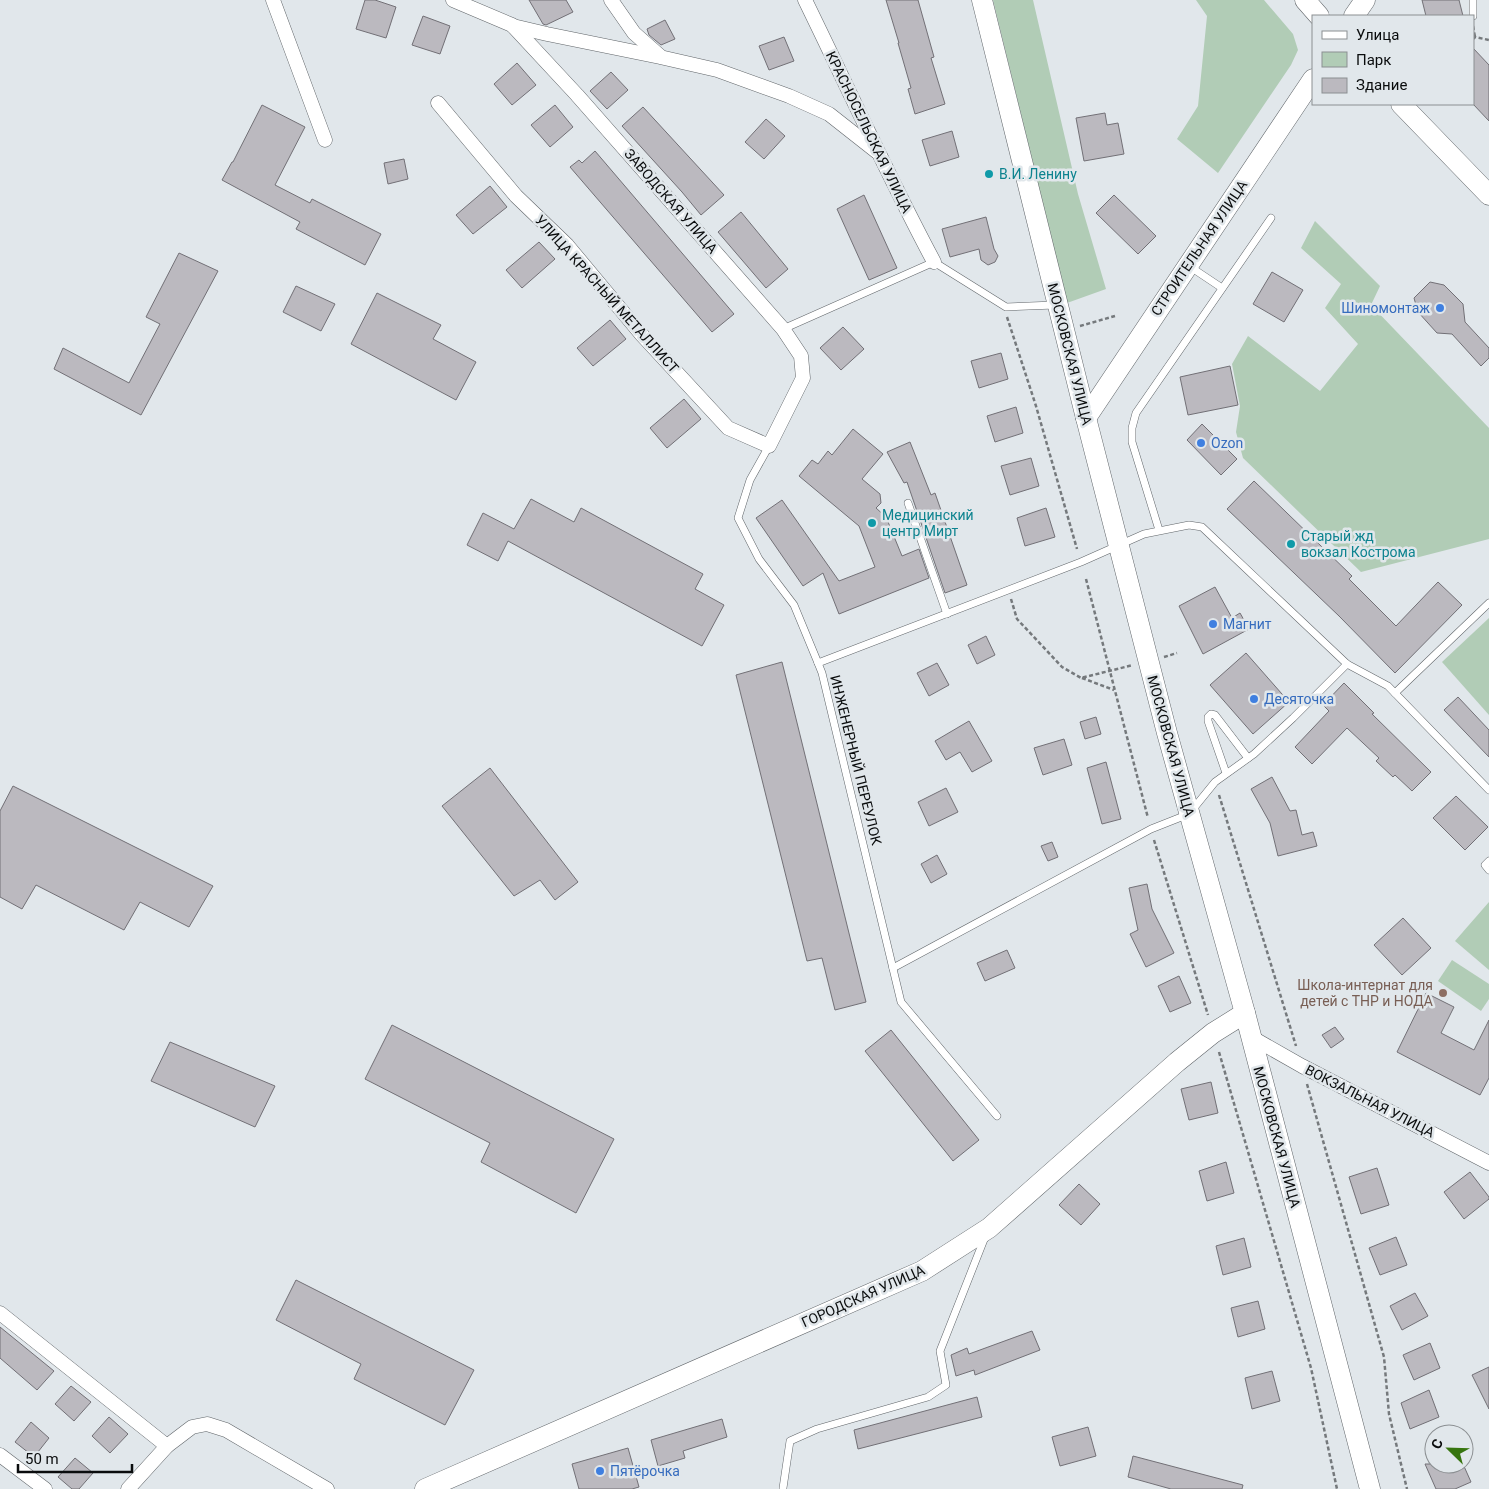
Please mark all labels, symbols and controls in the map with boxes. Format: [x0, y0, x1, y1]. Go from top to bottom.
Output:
legend [1312, 15, 1474, 105]
text: Улица [1356, 26, 1399, 44]
street label: КРАСНОСЕЛЬСКАЯ УЛИЦА [823, 49, 915, 215]
text: Парк [1356, 51, 1391, 69]
text: Здание [1356, 76, 1407, 94]
street label: ЗАВОДСКАЯ УЛИЦА [621, 145, 721, 257]
place label: В.И. Ленину [999, 166, 1077, 182]
marker: В.И. Ленину [983, 168, 995, 180]
street label: СТРОИТЕЛЬНАЯ УЛИЦА [1148, 177, 1250, 319]
street label: УЛИЦА КРАСНЫЙ МЕТАЛЛИСТ [532, 212, 682, 377]
street label: МОСКОВСКАЯ УЛИЦА [1045, 281, 1095, 427]
place label: Шиномонтаж [1341, 300, 1430, 316]
marker: Шиномонтаж [1434, 302, 1446, 314]
place label: Ozon [1211, 435, 1243, 451]
marker: Ozon [1195, 437, 1207, 449]
place label: Медицинский центр Мирт [882, 507, 974, 539]
marker: Медицинский центр Мирт [866, 517, 878, 529]
place label: Старый жд вокзал Кострома [1301, 528, 1416, 560]
marker: Старый жд вокзал Кострома [1285, 538, 1297, 550]
place label: Магнит [1223, 616, 1272, 632]
marker: Магнит [1207, 618, 1219, 630]
street label: ИНЖЕНЕРНЫЙ ПЕРЕУЛОК [827, 673, 885, 847]
street label: МОСКОВСКАЯ УЛИЦА [1144, 674, 1198, 818]
place label: Десяточка [1264, 691, 1334, 707]
marker: Десяточка [1248, 693, 1260, 705]
place label: Школа-интернат для детей с ТНР и НОДА [1297, 977, 1433, 1009]
marker: Школа-интернат для детей с ТНР и НОДА [1437, 987, 1449, 999]
street label: ВОКЗАЛЬНАЯ УЛИЦА [1303, 1061, 1437, 1141]
street label: МОСКОВСКАЯ УЛИЦА [1250, 1065, 1304, 1209]
street label: ГОРОДСКАЯ УЛИЦА [799, 1262, 927, 1330]
north arrow [1424, 1424, 1474, 1474]
text: С [1428, 1437, 1446, 1451]
scale bar [18, 1442, 131, 1474]
text: 50 m [25, 1450, 59, 1468]
place label: Пятёрочка [610, 1463, 680, 1479]
marker: Пятёрочка [594, 1465, 606, 1477]

